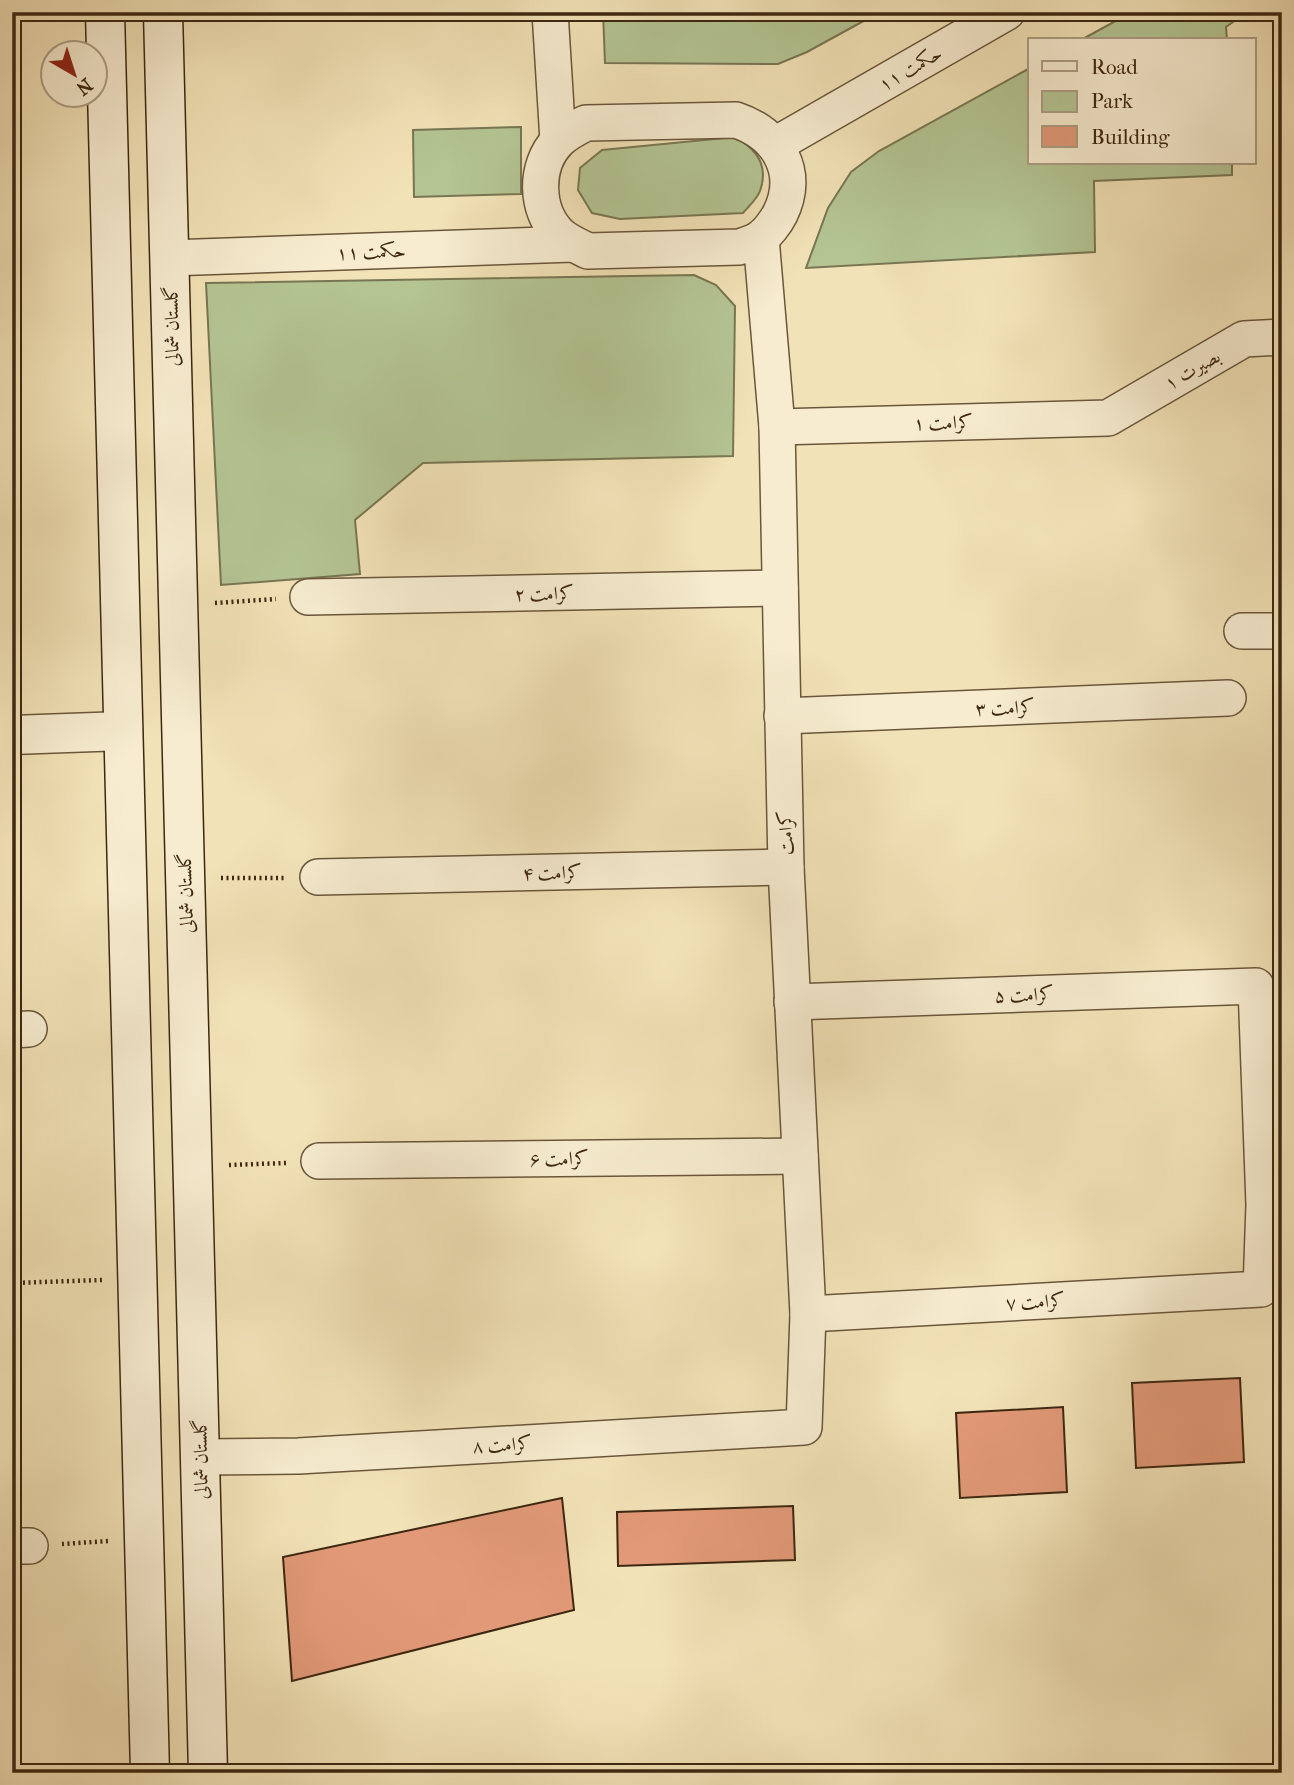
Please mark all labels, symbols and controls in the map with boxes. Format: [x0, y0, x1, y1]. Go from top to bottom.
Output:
north arrow [38, 38, 108, 108]
legend [1028, 38, 1256, 164]
street label: حکمت ۱۱ [875, 42, 946, 96]
text: Road [1091, 55, 1138, 79]
text: N [71, 73, 97, 100]
text: Park [1091, 89, 1133, 113]
text: Building [1091, 125, 1170, 149]
street label: حکمت ۱۱ [336, 240, 406, 264]
street label: گلستان شمالی [159, 285, 184, 367]
street label: بصیرت ۱ [1161, 345, 1224, 395]
street label: کرامت ۱ [913, 411, 973, 435]
street label: کرامت ۲ [514, 582, 574, 606]
street label: کرامت ۳ [975, 696, 1035, 720]
street label: کرامت [774, 810, 798, 855]
street label: گلستان شمالی [173, 852, 198, 934]
street label: کرامت ۴ [522, 861, 582, 885]
street label: کرامت ۵ [994, 983, 1054, 1007]
street label: کرامت ۶ [529, 1147, 589, 1171]
street label: کرامت ۷ [1005, 1289, 1065, 1315]
street label: گلستان شمالی [188, 1418, 213, 1500]
street label: کرامت ۸ [472, 1432, 532, 1458]

